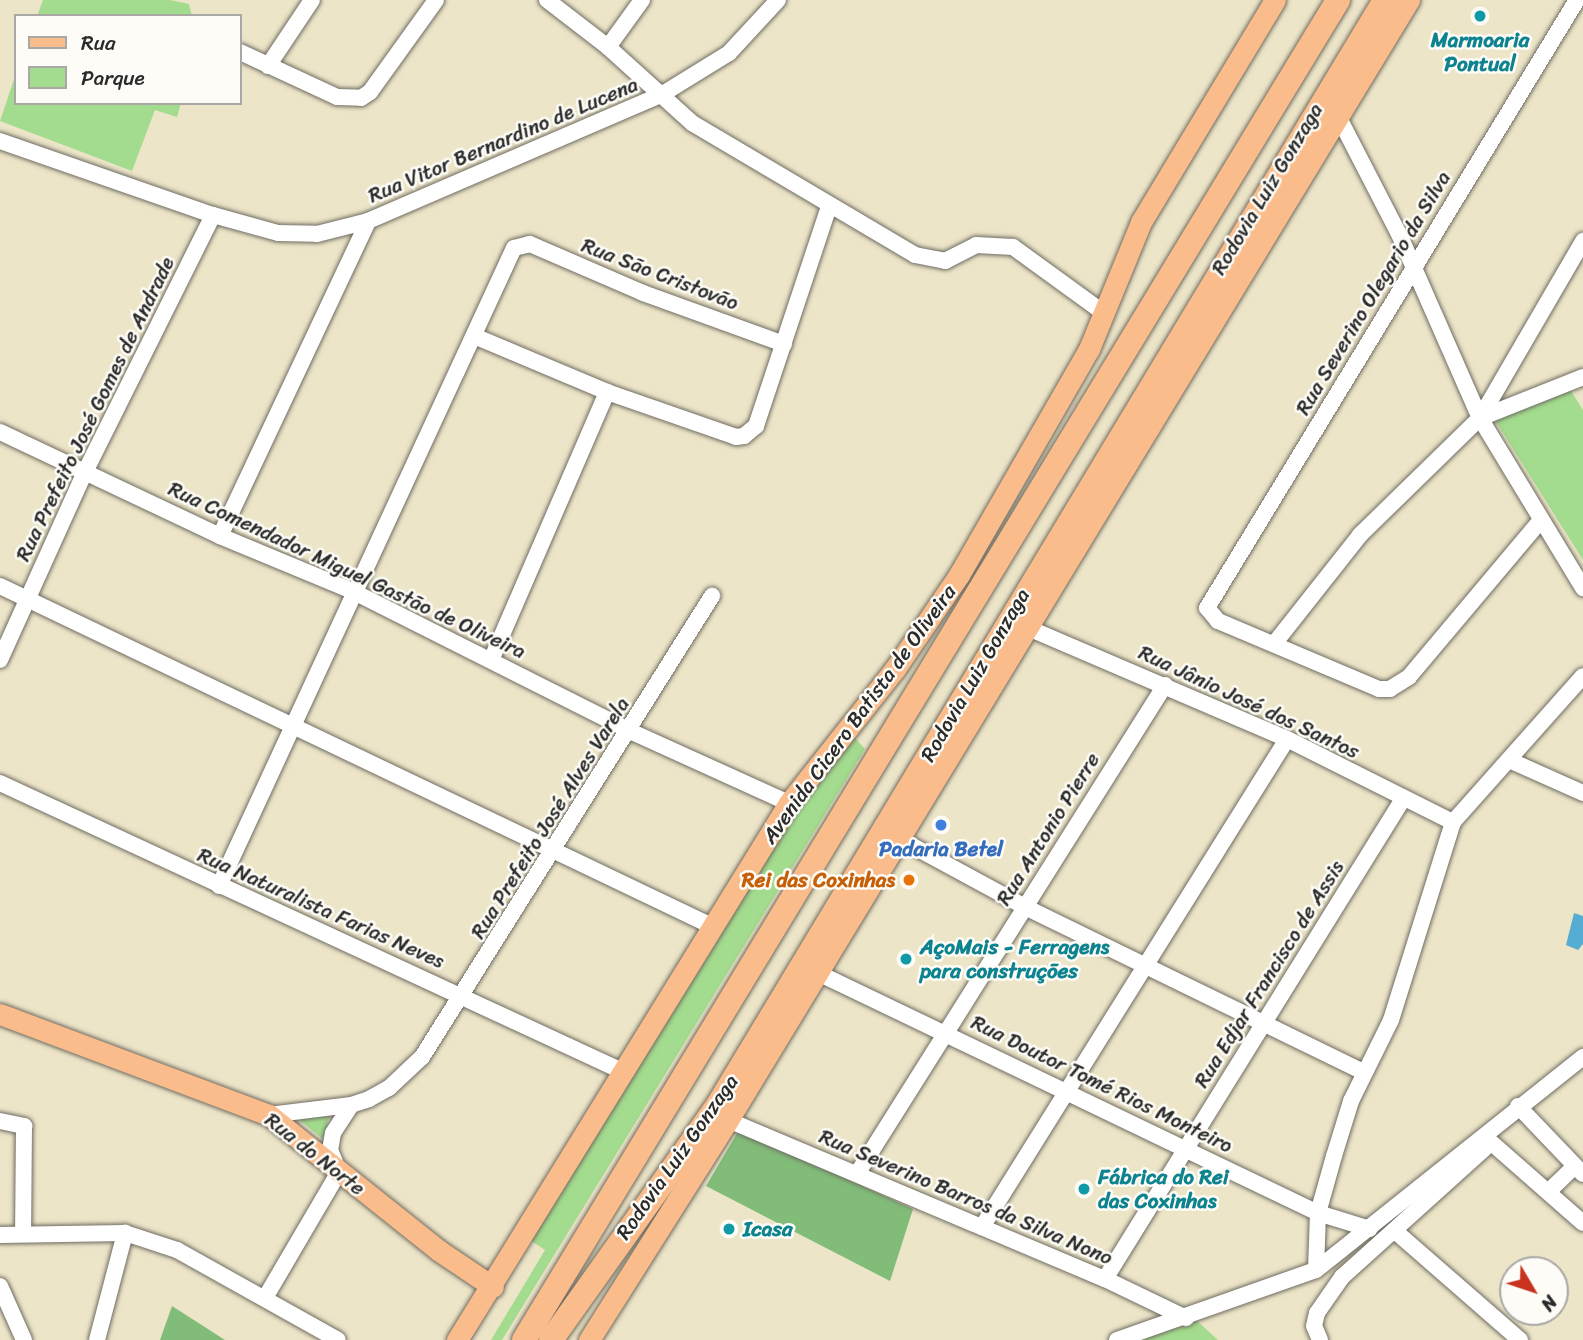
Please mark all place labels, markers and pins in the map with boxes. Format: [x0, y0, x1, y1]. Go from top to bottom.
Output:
marker: Marmoaria Pontual [1472, 8, 1488, 24]
place label: Marmoaria Pontual [1431, 27, 1529, 77]
marker: Padaria Betel [933, 817, 949, 833]
place label: Padaria Betel [878, 836, 1004, 862]
place label: Rei das Coxinhas [741, 867, 895, 893]
marker: Rei das Coxinhas [901, 872, 917, 888]
place label: AçoMais - Ferragens para construções [920, 934, 1110, 984]
marker: AçoMais - Ferragens para construções [898, 951, 914, 967]
place label: Fábrica do Rei das Coxinhas [1098, 1164, 1229, 1214]
marker: Fábrica do Rei das Coxinhas [1076, 1181, 1092, 1197]
place label: Icasa [743, 1216, 793, 1242]
marker: Icasa [721, 1221, 737, 1237]

